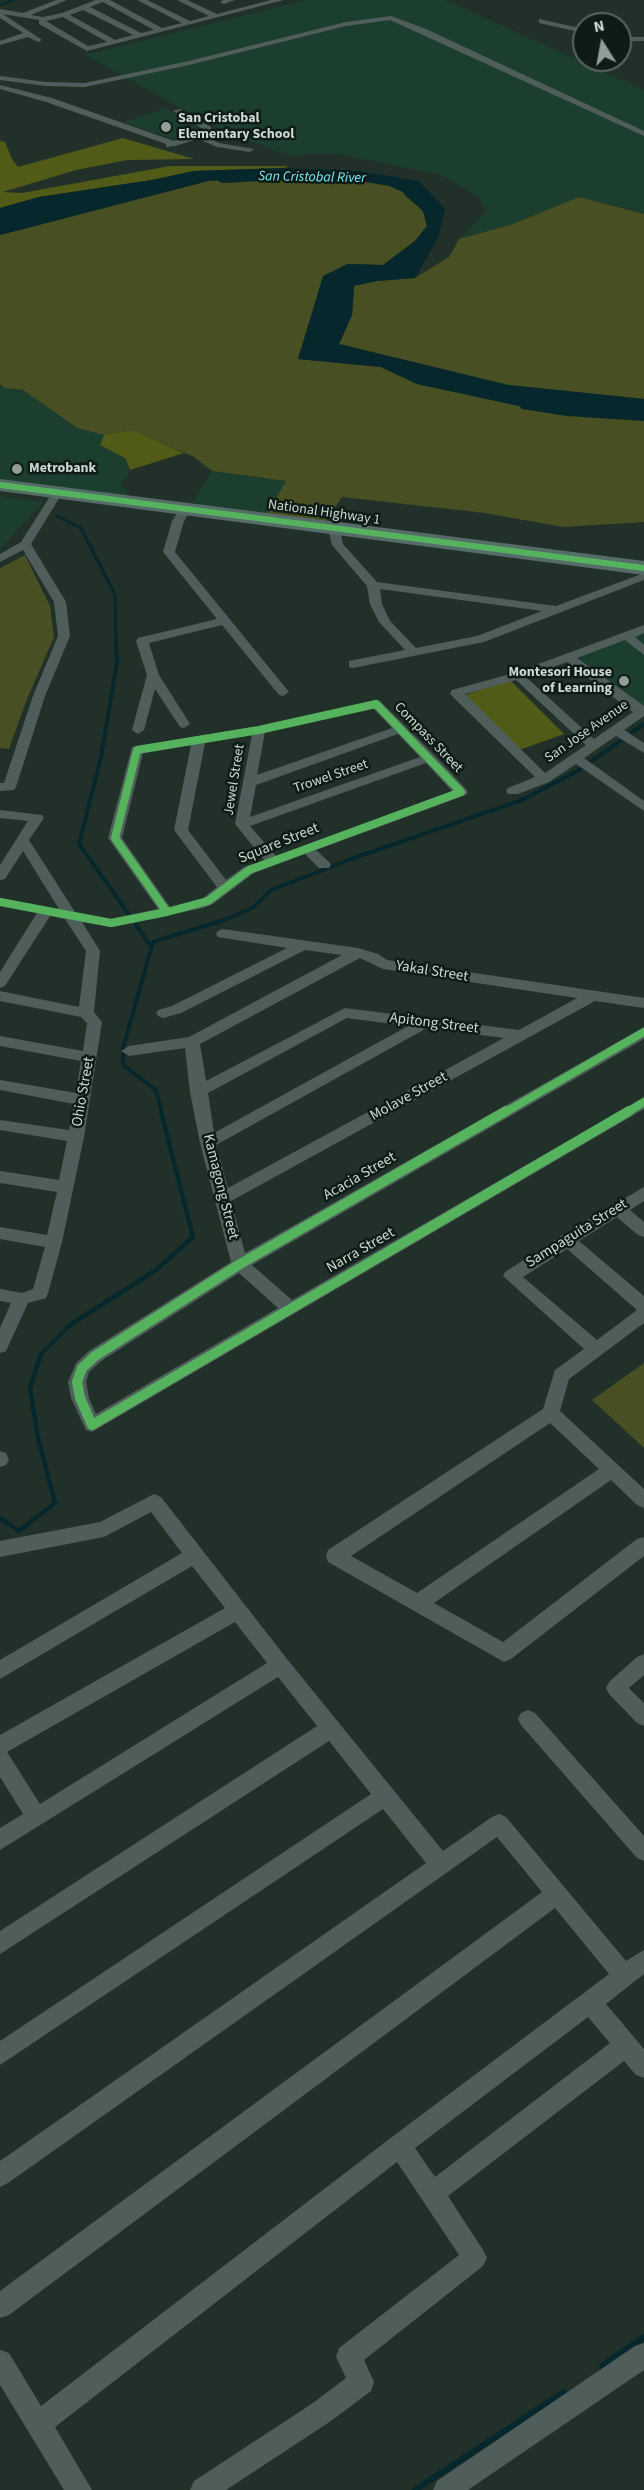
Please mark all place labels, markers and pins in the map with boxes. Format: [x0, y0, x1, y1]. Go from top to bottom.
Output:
place label: San Cristobal Elementary School [178, 111, 294, 144]
marker: San Cristobal Elementary School [159, 120, 173, 134]
place label: Metrobank [29, 461, 96, 477]
marker: Metrobank [10, 462, 24, 476]
place label: Montesori House of Learning [508, 665, 612, 698]
marker: Montesori House of Learning [617, 674, 631, 688]

